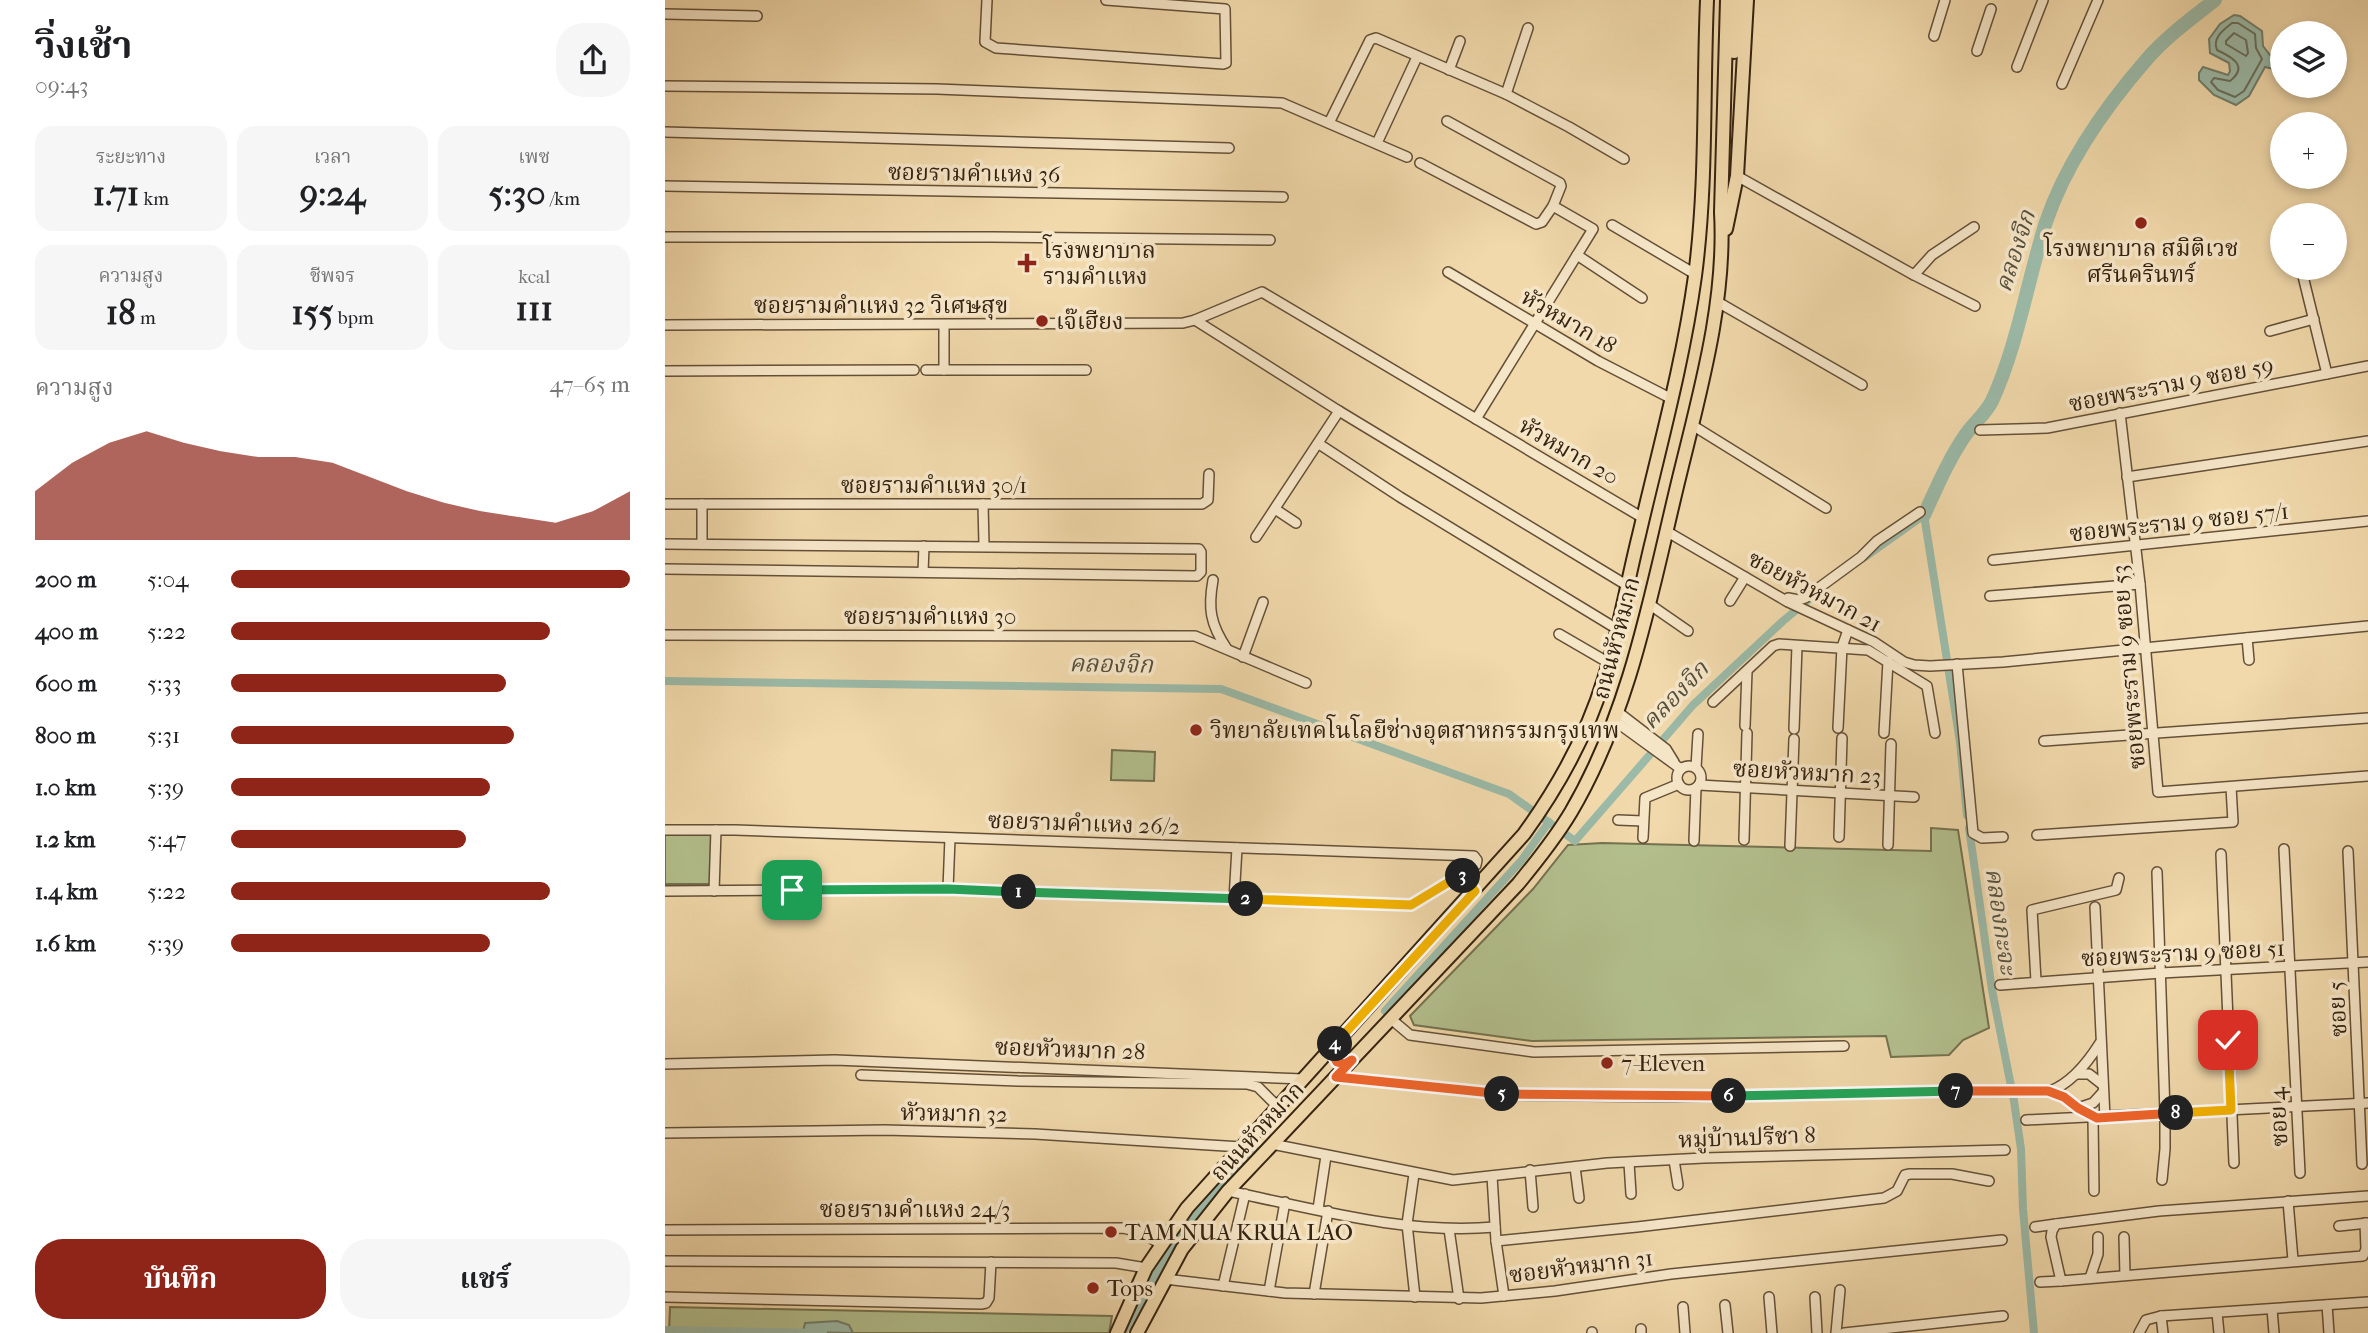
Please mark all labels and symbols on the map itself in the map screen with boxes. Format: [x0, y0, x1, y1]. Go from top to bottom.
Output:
street label: ซอยรามคำแหง 36 [888, 158, 1061, 189]
water label: คลองจิก [1989, 205, 2042, 295]
marker: โรงพยาบาล สมิติเวช ศรีนครินทร์ [2133, 215, 2149, 231]
place label: โรงพยาบาล สมิติเวช ศรีนครินทร์ [2043, 232, 2238, 288]
place label: โรงพยาบาล รามคำแหง [1042, 234, 1156, 290]
marker: โรงพยาบาล รามคำแหง [1017, 253, 1037, 273]
street label: หัวหมาก 18 [1516, 283, 1621, 360]
street label: ซอยรามคำแหง 32 วิเศษสุข [754, 292, 1008, 320]
place label: เจ๊เฮียง [1056, 308, 1123, 335]
marker: เจ๊เฮียง [1034, 313, 1050, 329]
street label: ซอยพระราม 9 ซอย 59 [2066, 351, 2276, 418]
street label: หัวหมาก 20 [1514, 412, 1623, 491]
street label: ซอยรามคำแหง 30/1 [841, 472, 1027, 499]
street label: ซอยพระราม 9 ซอย 57/1 [2068, 498, 2290, 547]
street label: ซอยหัวหมาก 21 [1743, 545, 1886, 638]
street label: ซอยพระราม 9 ซอย 53 [2106, 564, 2151, 770]
street label: ถนนหัวหมาก [1587, 574, 1646, 702]
street label: ซอยรามคำแหง 30 [844, 603, 1016, 630]
water label: คลองจิก [1069, 649, 1155, 679]
water label: คลองจิก [1636, 654, 1715, 735]
place label: วิทยาลัยเทคโนโลยีช่างอุตสาหกรรมกรุงเทพ [1210, 714, 1619, 745]
marker: วิทยาลัยเทคโนโลยีช่างอุตสาหกรรมกรุงเทพ [1188, 722, 1204, 738]
street label: ซอยหัวหมาก 23 [1732, 755, 1882, 790]
street label: ซอยรามคำแหง 26/2 [987, 807, 1181, 840]
pin: 3 [1445, 858, 1481, 894]
pin [762, 860, 822, 920]
water label: คลองกะจะ [1980, 866, 2023, 978]
pin: 1 [1001, 874, 1037, 910]
pin: 2 [1229, 881, 1263, 916]
street label: ซอยพระราม 9 ซอย 51 [2080, 935, 2286, 972]
street label: ซอย 5 [2323, 980, 2352, 1038]
pin [2198, 1010, 2258, 1070]
pin: 4 [1317, 1026, 1353, 1062]
street label: ซอยหัวหมาก 28 [994, 1033, 1146, 1066]
place label: 7-Eleven [1621, 1050, 1706, 1077]
marker: 7-Eleven [1599, 1055, 1615, 1071]
pin: 7 [1939, 1074, 1973, 1108]
street label: ถนนหัวหมาก [1205, 1076, 1310, 1186]
pin: 5 [1485, 1076, 1519, 1112]
pin: 6 [1711, 1078, 1747, 1114]
street label: ซอย 4 [2263, 1085, 2294, 1147]
pin: 8 [2159, 1096, 2193, 1130]
street label: หัวหมาก 32 [900, 1099, 1008, 1128]
street label: หมู่บ้านปรีชา 8 [1678, 1122, 1816, 1154]
street label: ซอยรามคำแหง 24/3 [819, 1196, 1011, 1223]
place label: TAM NUA KRUA LAO [1125, 1219, 1353, 1246]
marker: TAM NUA KRUA LAO [1103, 1224, 1119, 1240]
street label: ซอยหัวหมาก 31 [1508, 1244, 1655, 1289]
place label: Tops [1107, 1275, 1153, 1302]
marker: Tops [1085, 1280, 1101, 1296]

